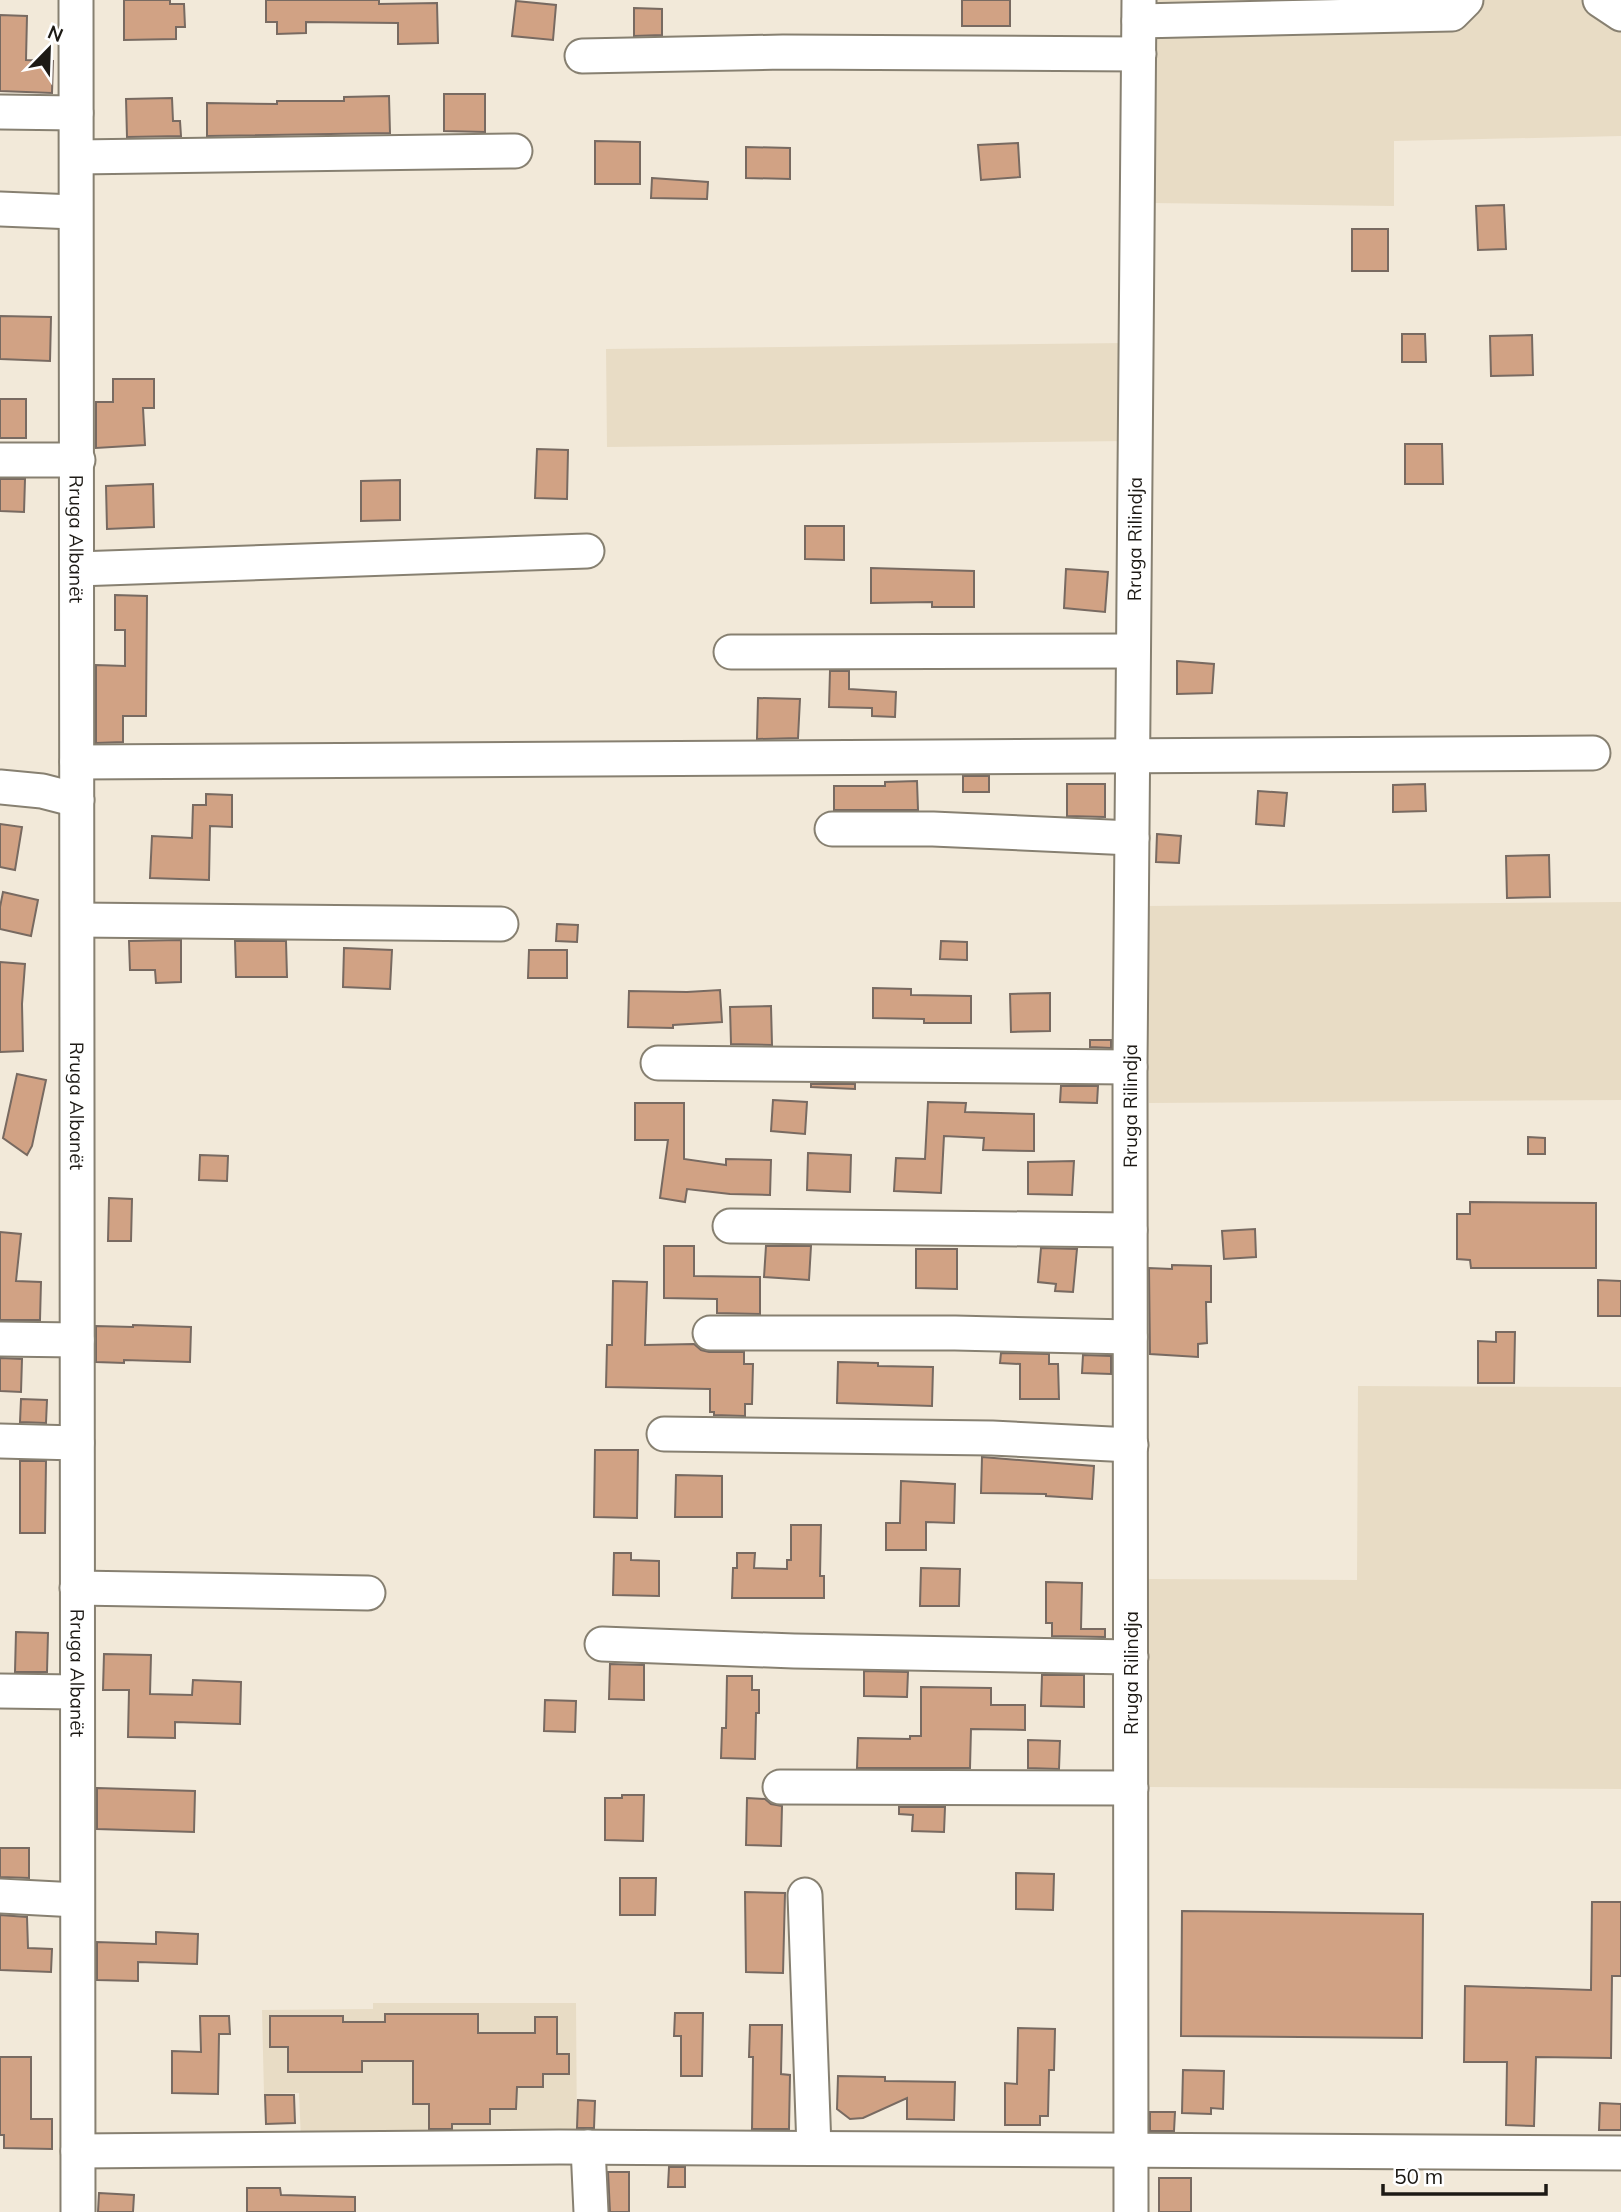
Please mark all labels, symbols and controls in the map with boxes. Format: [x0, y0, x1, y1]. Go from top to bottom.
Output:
north arrow [14, 14, 84, 84]
text: N [44, 20, 67, 47]
street label: Rruga Albanët [64, 475, 89, 604]
street label: Rruga Rilindja [1122, 477, 1147, 601]
street label: Rruga Albanët [65, 1042, 89, 1171]
street label: Rruga Rilindja [1118, 1044, 1142, 1168]
street label: Rruga Albanët [65, 1609, 90, 1738]
street label: Rruga Rilindja [1119, 1611, 1143, 1735]
scale bar [1383, 2152, 1546, 2196]
text: 50 m [1394, 2163, 1443, 2189]

